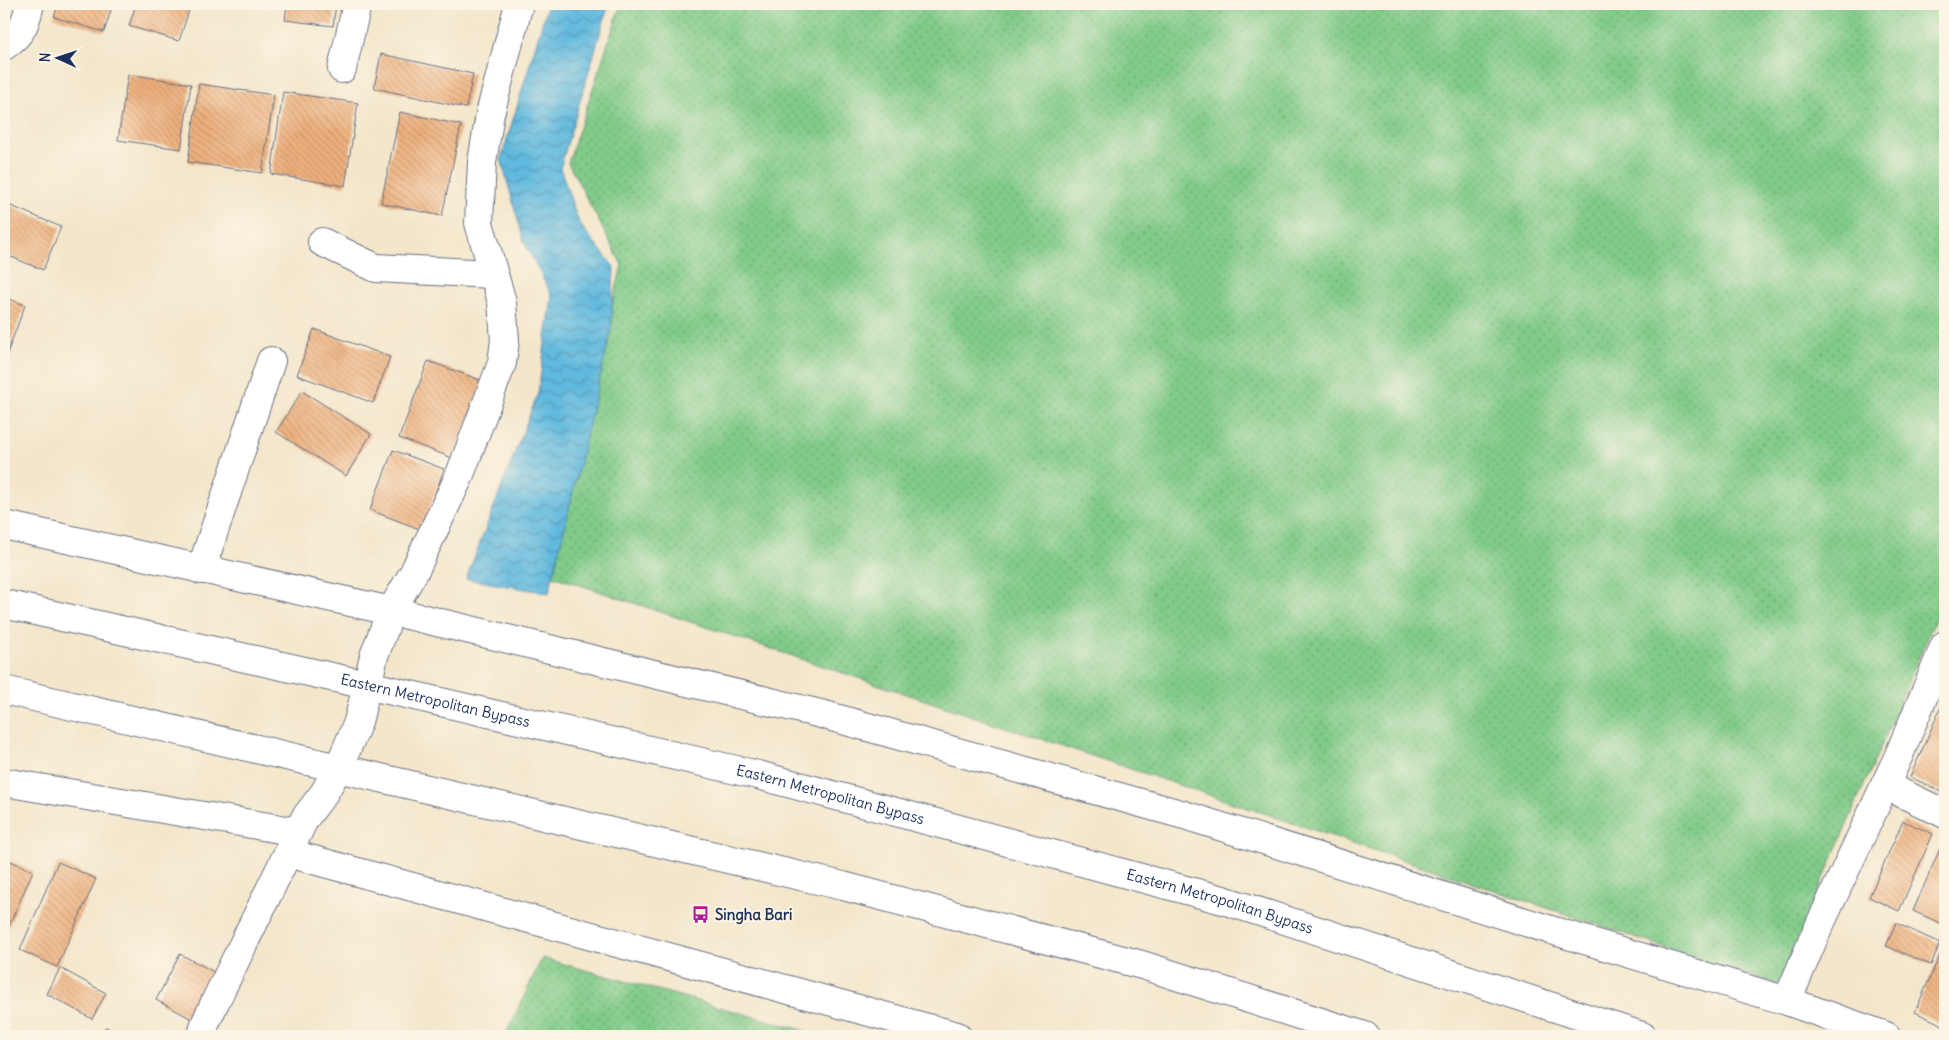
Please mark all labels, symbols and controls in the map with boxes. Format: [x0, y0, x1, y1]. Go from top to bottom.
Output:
north arrow [32, 32, 82, 82]
text: N [36, 52, 54, 63]
street label: Eastern Metropolitan Bypass [339, 669, 532, 731]
street label: Eastern Metropolitan Bypass [734, 760, 927, 828]
street label: Eastern Metropolitan Bypass [1124, 864, 1316, 938]
bus stop icon: Singha Bari [691, 905, 711, 925]
place label: Singha Bari [715, 905, 792, 925]

